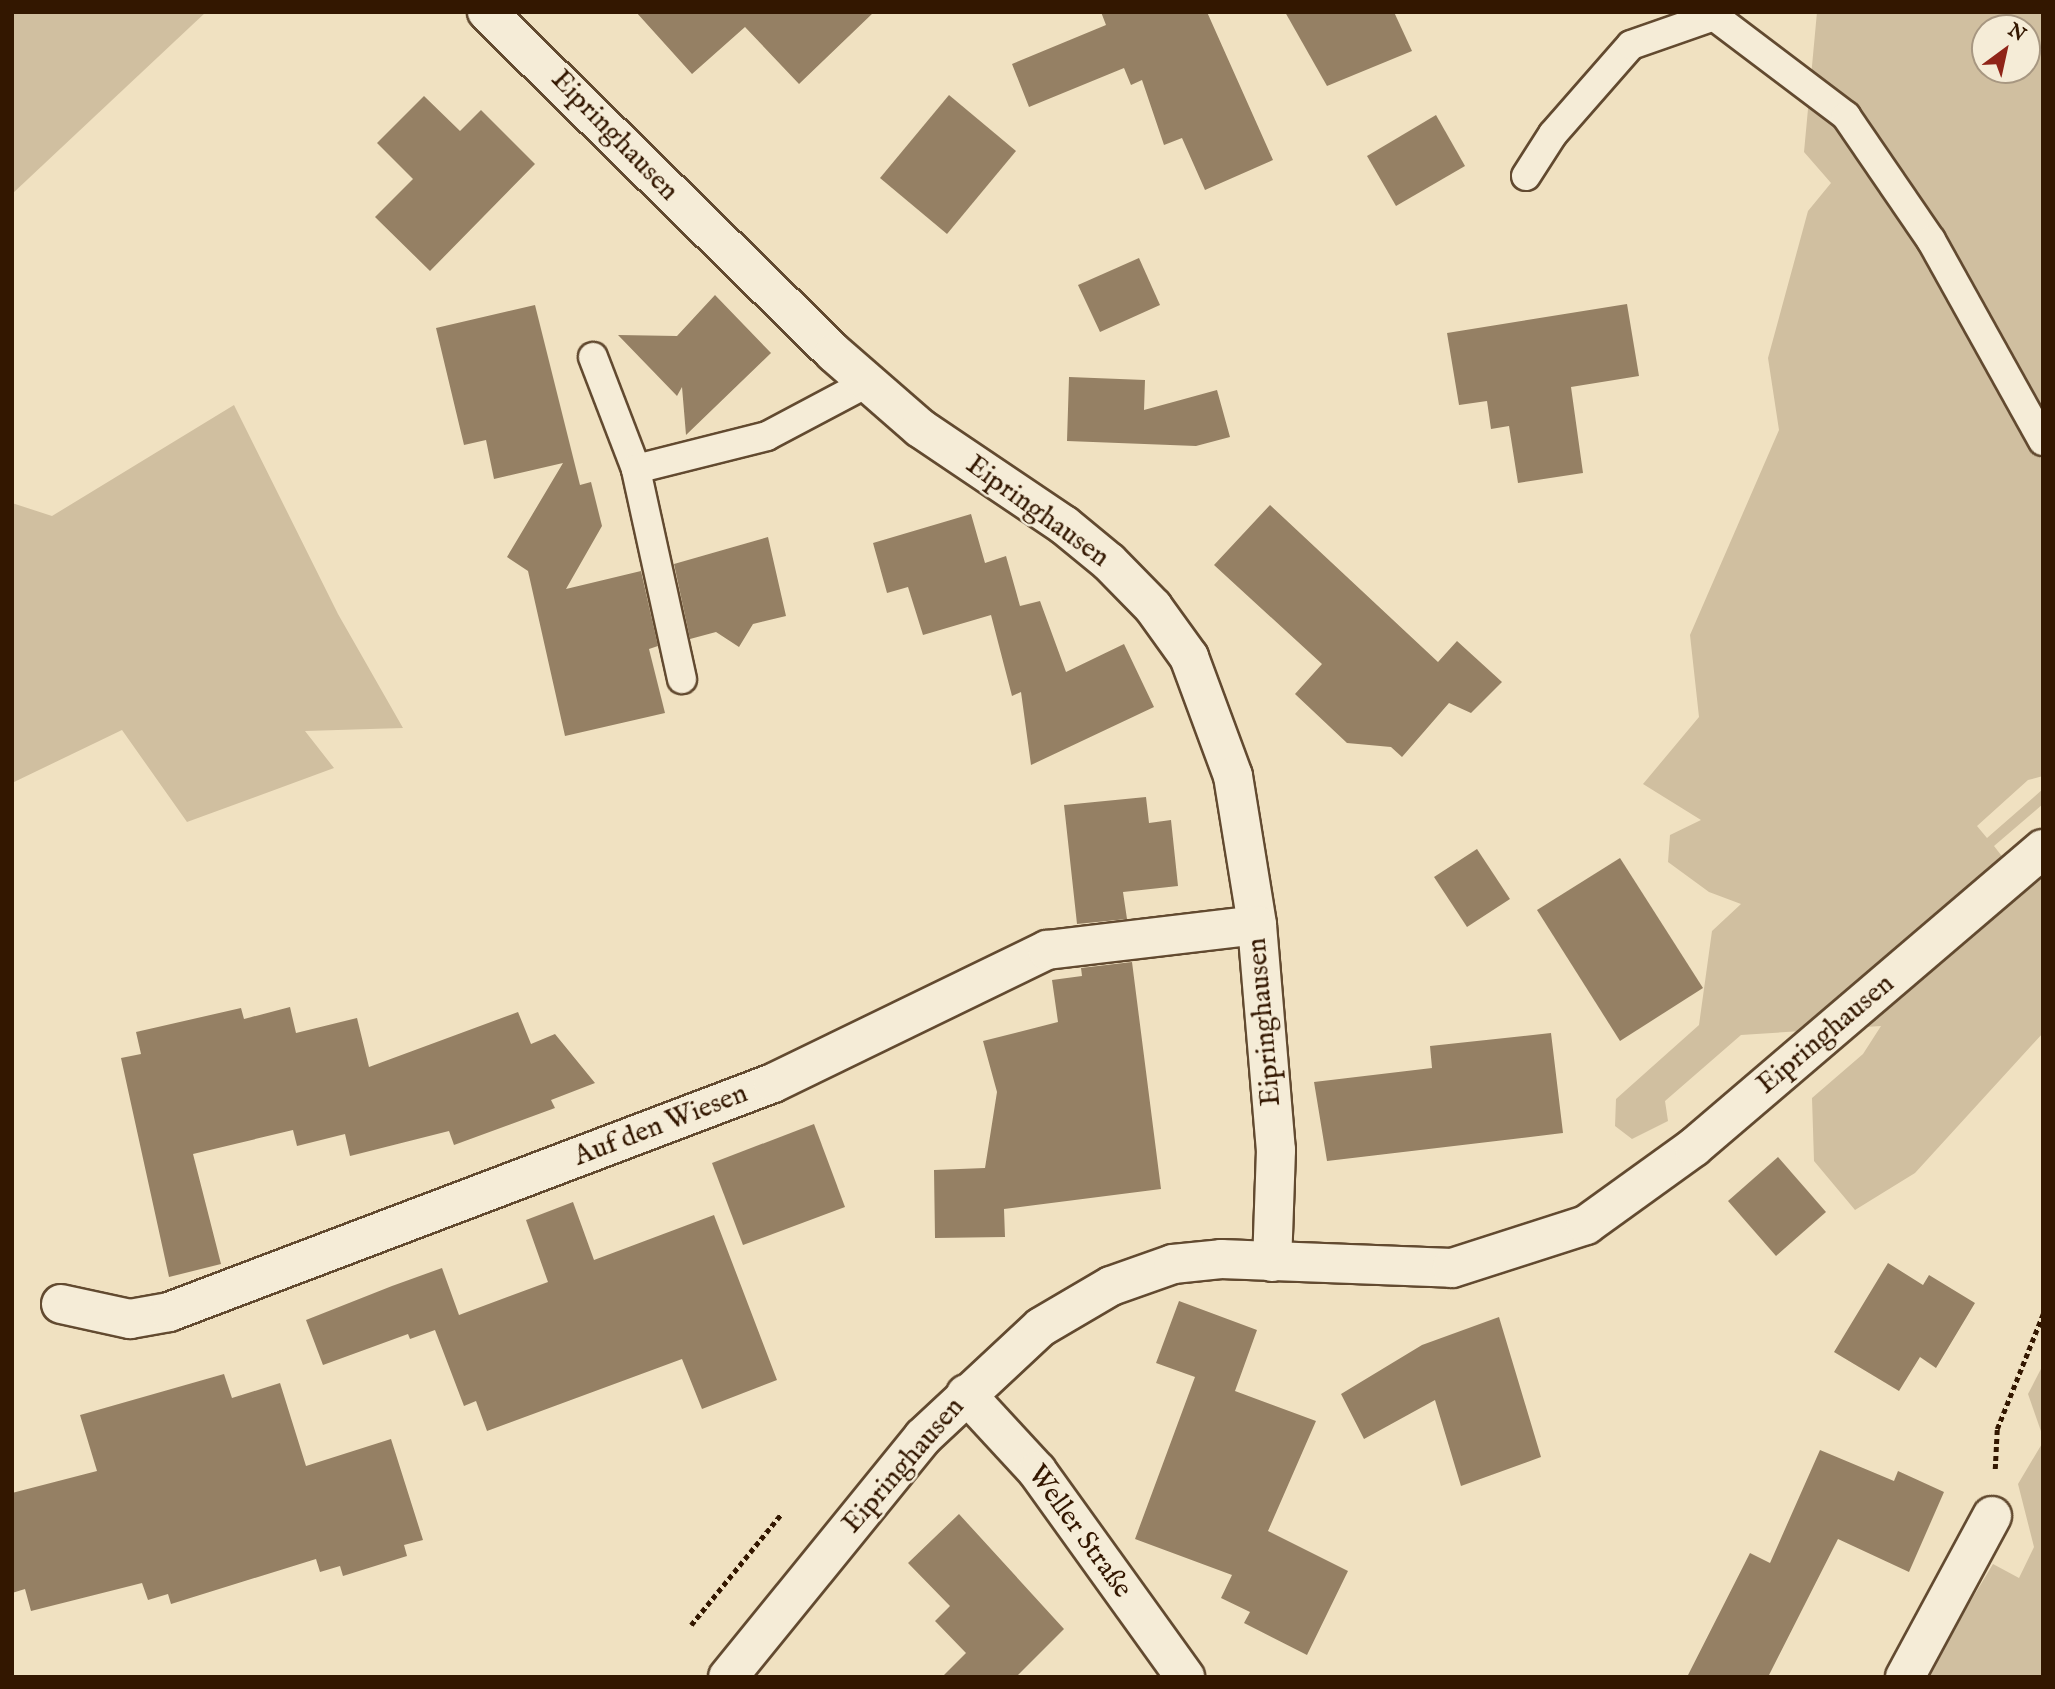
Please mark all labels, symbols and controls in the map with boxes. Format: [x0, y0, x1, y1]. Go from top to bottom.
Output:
north arrow [1971, 14, 2041, 84]
text: N [2003, 19, 2030, 48]
street label: Eipringhausen [543, 64, 685, 208]
street label: Eipringhausen [959, 449, 1115, 575]
street label: Eipringhausen [1241, 936, 1289, 1108]
street label: Eipringhausen [1751, 968, 1901, 1102]
street label: Auf den Wiesen [570, 1078, 752, 1174]
street label: Eipringhausen [836, 1391, 972, 1541]
street label: Weller Straße [1019, 1459, 1139, 1605]

